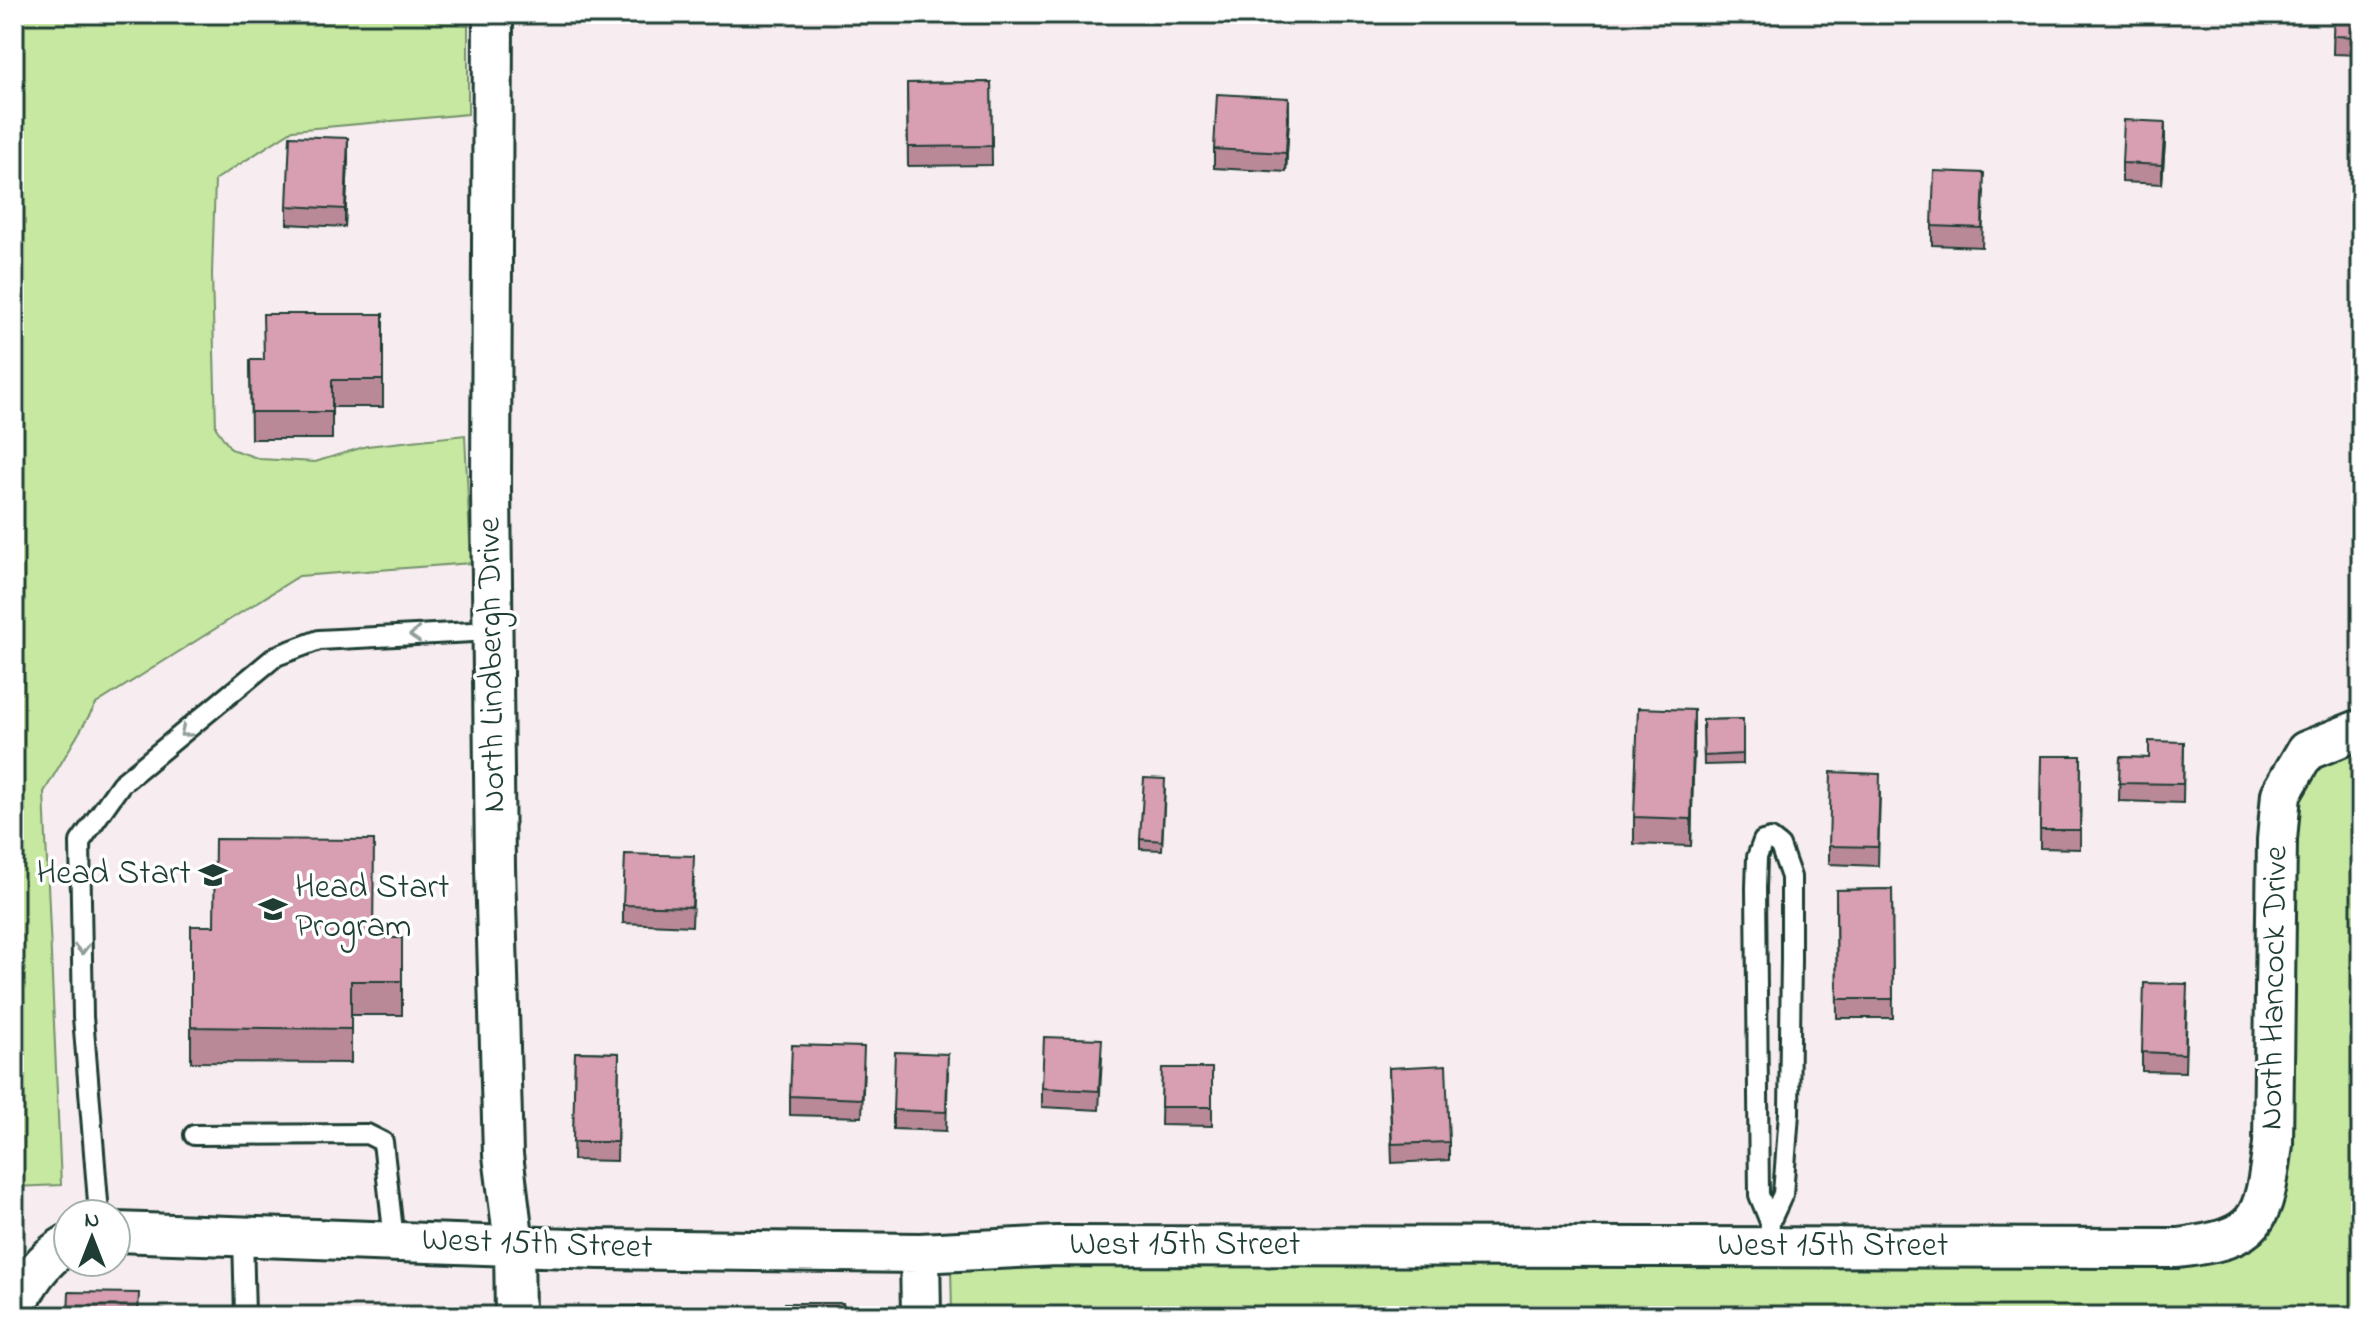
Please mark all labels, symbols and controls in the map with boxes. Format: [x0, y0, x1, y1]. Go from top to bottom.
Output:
street label: North Lindbergh Drive [465, 516, 521, 813]
one-way arrow [408, 626, 421, 643]
one-way arrow [180, 722, 194, 737]
street label: North Hancock Drive [2248, 845, 2302, 1131]
place label: Head Start [36, 850, 191, 900]
school or university icon: Head Start [198, 860, 228, 890]
place label: Head Start Program [295, 864, 450, 953]
school or university icon: Head Start Program [258, 894, 288, 924]
one-way arrow [73, 943, 90, 956]
north arrow [52, 1198, 132, 1278]
text: N [85, 1205, 99, 1237]
street label: West 15th Street [421, 1216, 653, 1274]
street label: West 15th Street [1070, 1221, 1300, 1271]
street label: West 15th Street [1718, 1222, 1948, 1272]

